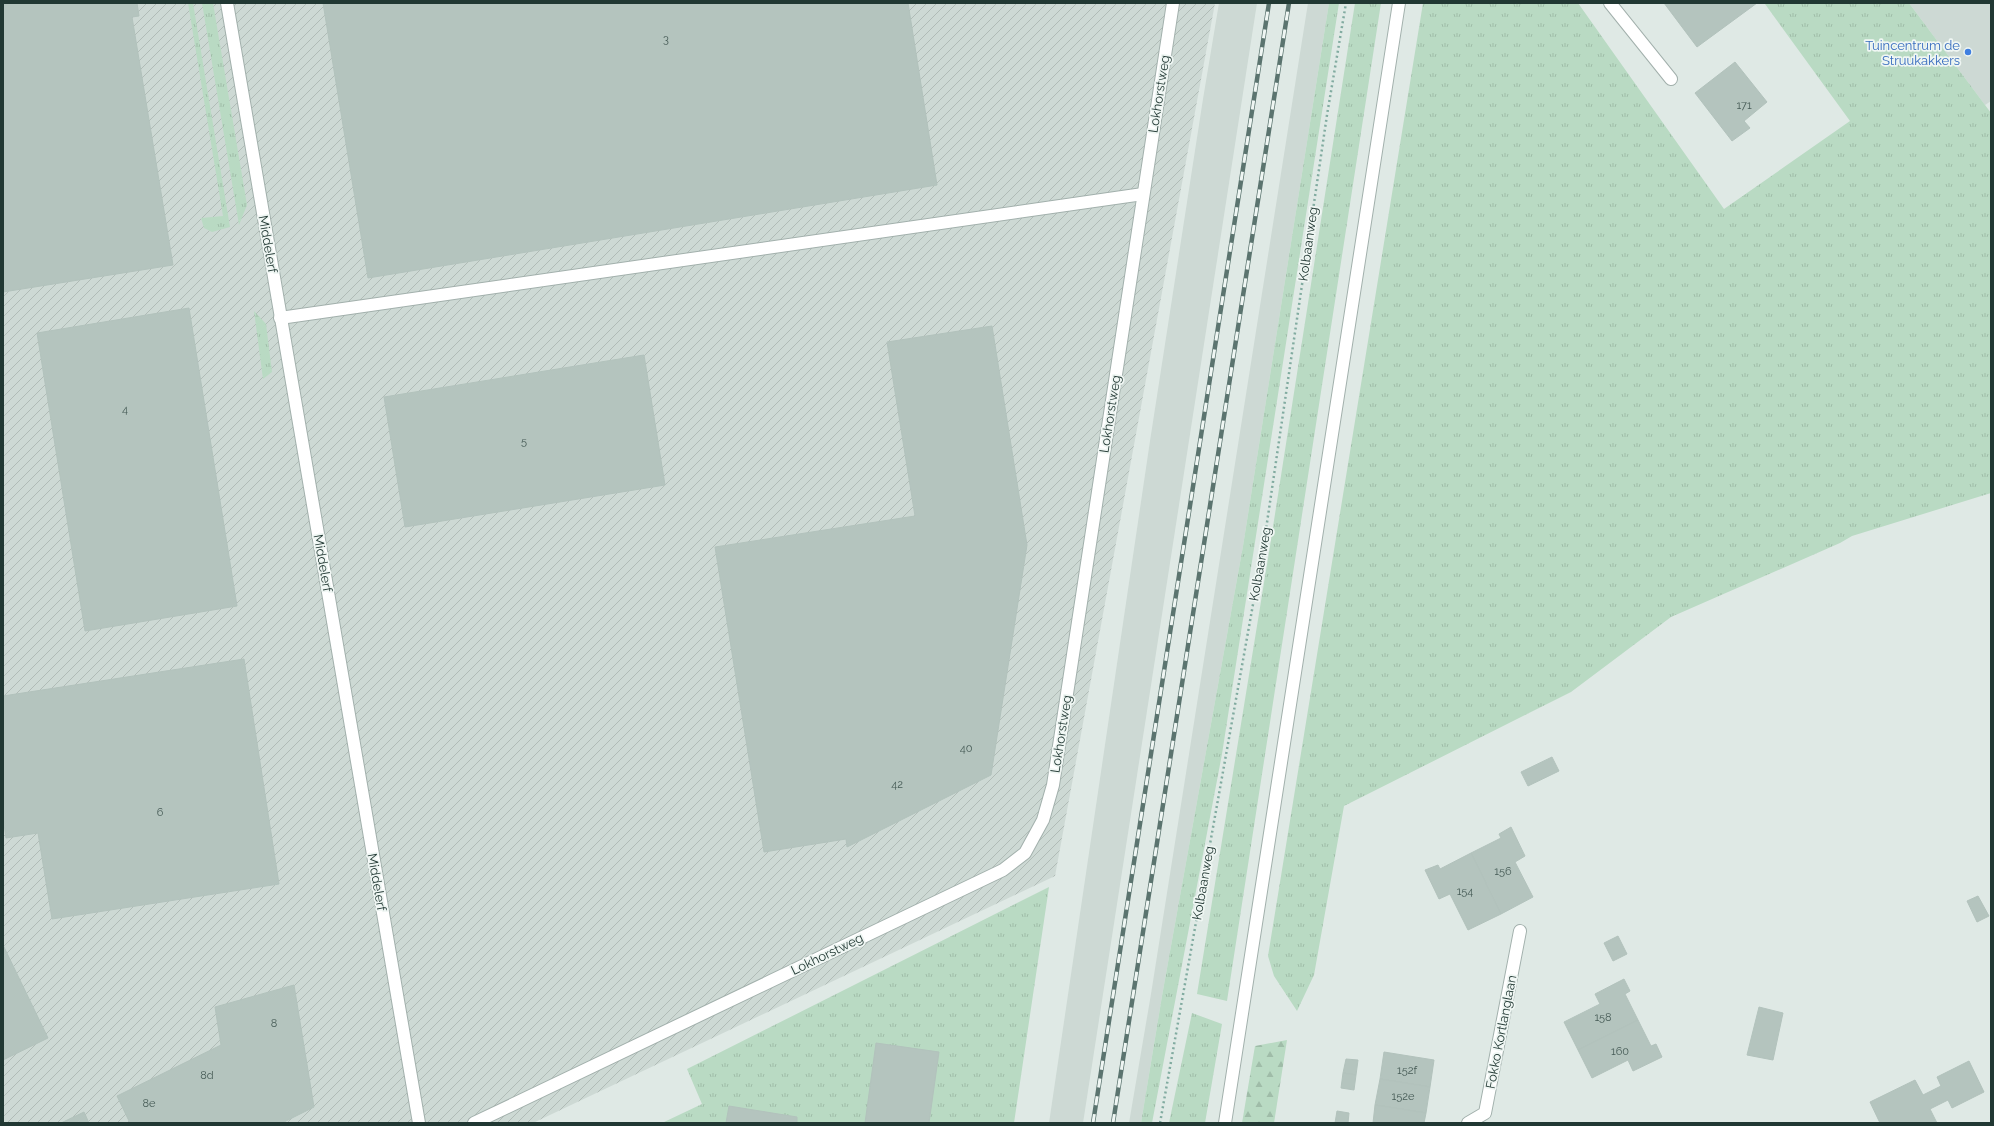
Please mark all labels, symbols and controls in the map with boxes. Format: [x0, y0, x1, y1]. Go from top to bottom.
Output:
house number: 3 [663, 33, 669, 46]
place label: Tuincentrum de Struukakkers [1865, 38, 1960, 68]
marker: Tuincentrum de Struukakkers [1963, 47, 1973, 57]
street label: Lokhorstweg [1145, 54, 1173, 134]
house number: 171 [1736, 99, 1752, 112]
street label: Kolbaanweg [1295, 206, 1321, 282]
street label: Middelerf [256, 214, 281, 275]
street label: Lokhorstweg [1096, 374, 1124, 454]
house number: 4 [122, 403, 128, 416]
house number: 5 [521, 435, 527, 448]
street label: Kolbaanweg [1246, 526, 1274, 602]
street label: Middelerf [311, 533, 336, 594]
street label: Lokhorstweg [1047, 694, 1075, 774]
house number: 40 [960, 742, 973, 755]
house number: 42 [891, 778, 903, 791]
house number: 6 [157, 806, 164, 819]
street label: Kolbaanweg [1189, 845, 1217, 921]
street label: Middelerf [365, 852, 390, 913]
house number: 156 [1494, 865, 1512, 878]
house number: 154 [1457, 885, 1473, 898]
street label: Lokhorstweg [788, 930, 866, 978]
street label: Fokko Kortlanglaan [1483, 974, 1519, 1090]
house number: 158 [1594, 1011, 1612, 1024]
house number: 8 [271, 1017, 277, 1030]
house number: 160 [1611, 1045, 1629, 1058]
house number: 152f [1397, 1064, 1417, 1077]
house number: 8d [200, 1069, 214, 1082]
house number: 152e [1392, 1090, 1415, 1103]
house number: 8e [143, 1097, 156, 1110]

